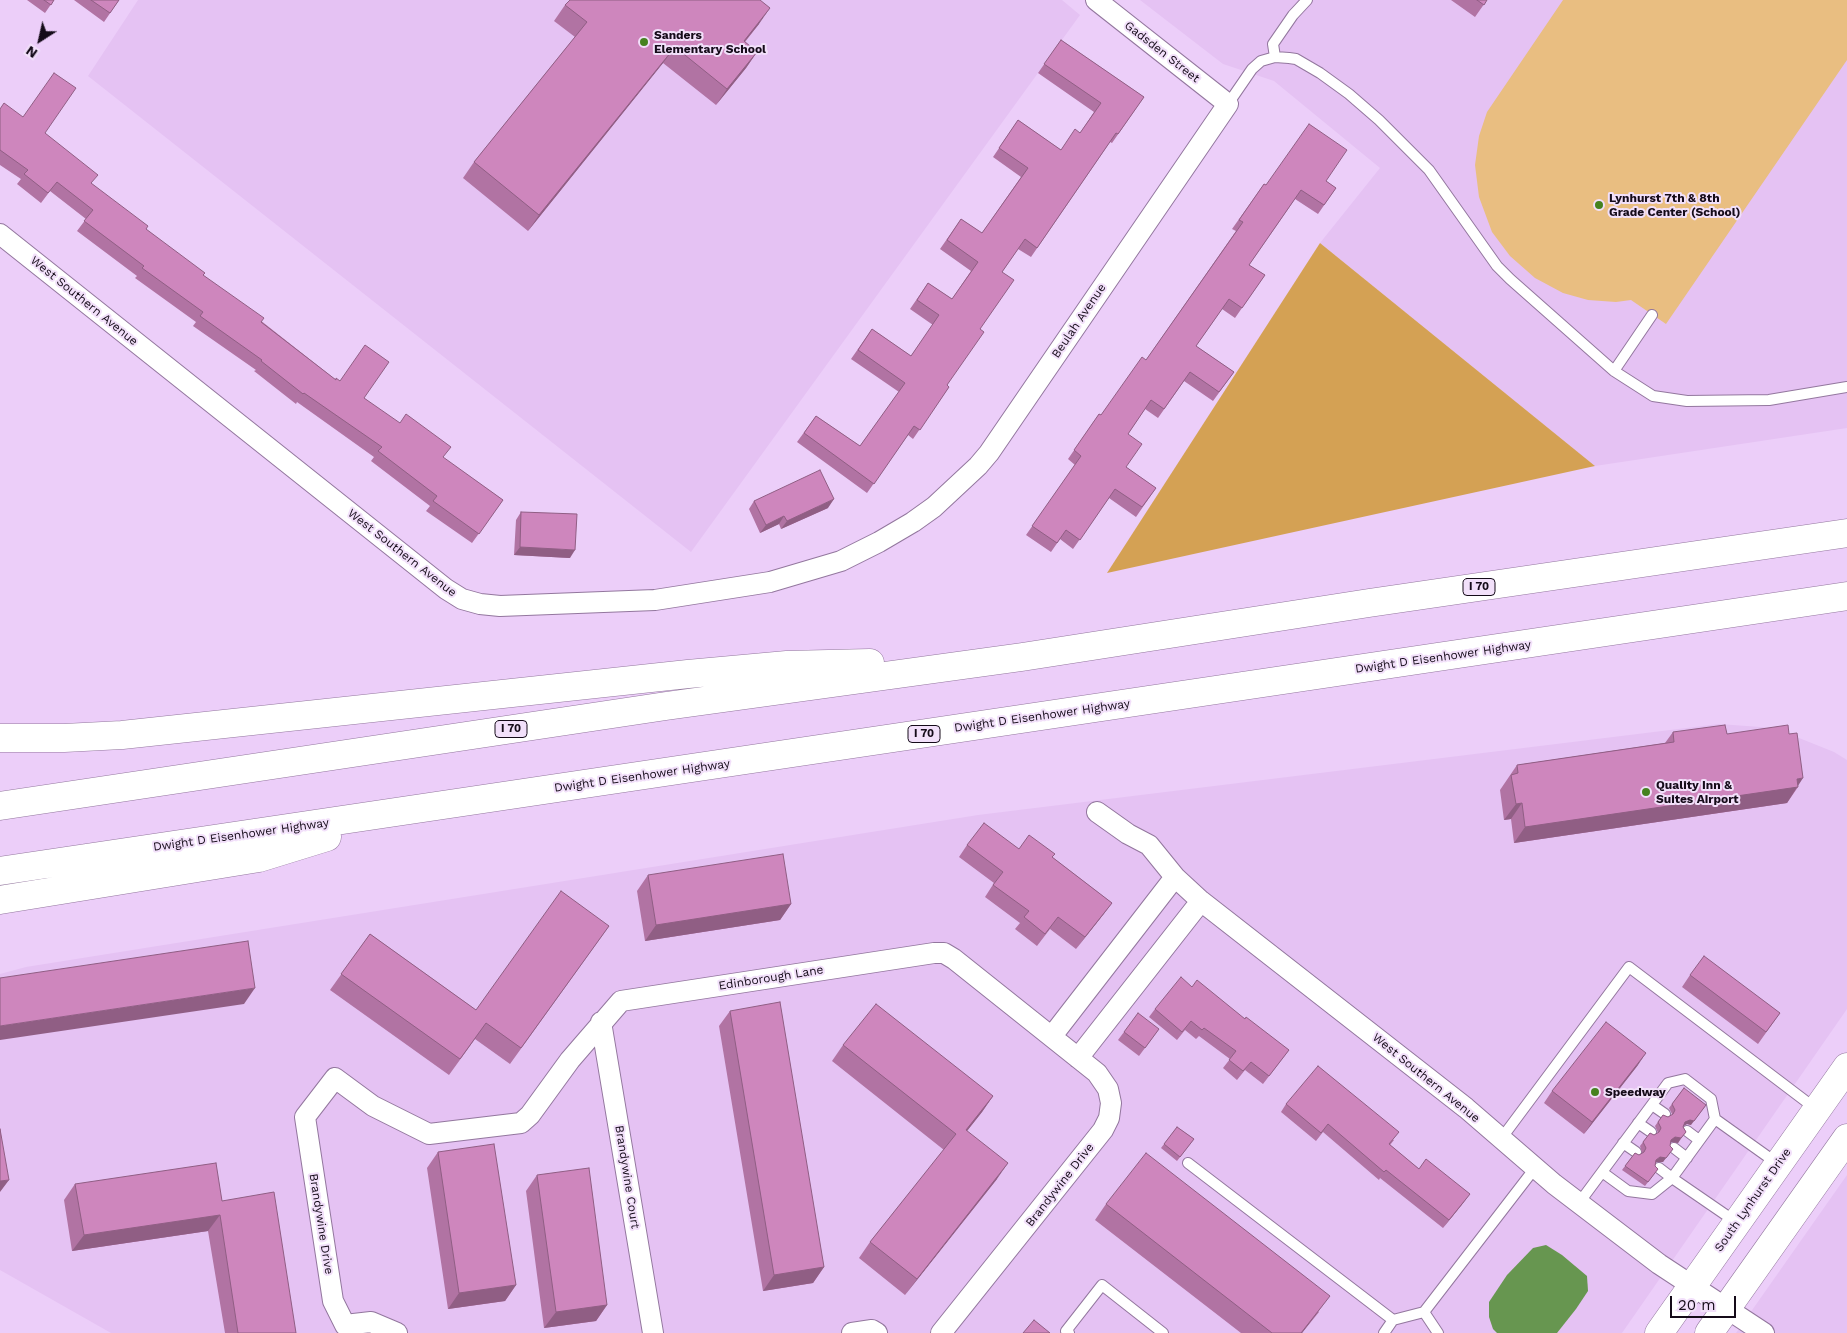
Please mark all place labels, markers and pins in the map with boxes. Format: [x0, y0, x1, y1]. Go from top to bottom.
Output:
place label: Sanders Elementary School [654, 28, 766, 56]
marker: Sanders Elementary School [638, 36, 650, 48]
place label: Lynhurst 7th & 8th Grade Center (School) [1609, 191, 1740, 219]
marker: Lynhurst 7th & 8th Grade Center (School) [1593, 199, 1605, 211]
place label: Quality Inn & Suites Airport [1656, 778, 1738, 806]
marker: Quality Inn & Suites Airport [1640, 786, 1652, 798]
place label: Speedway [1605, 1085, 1666, 1099]
marker: Speedway [1589, 1086, 1601, 1098]

